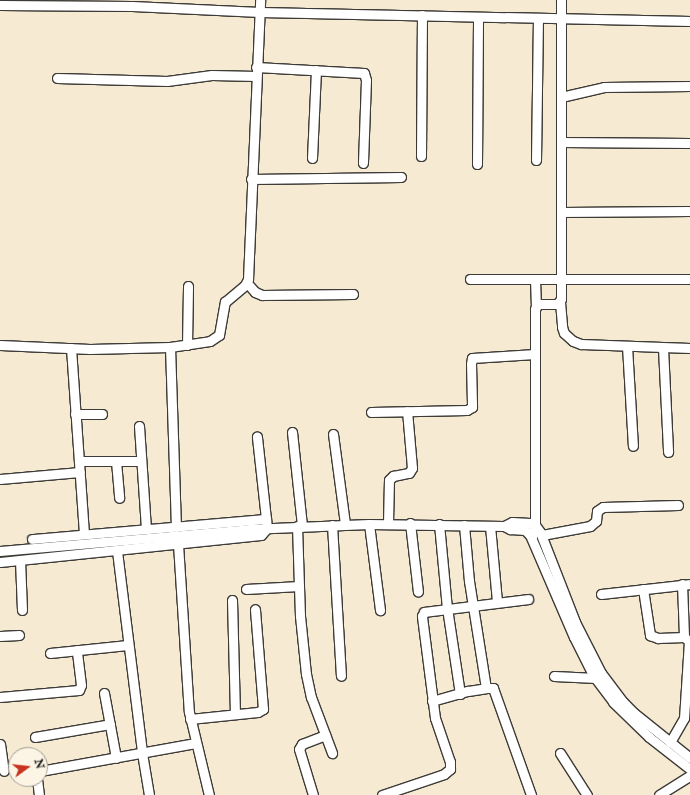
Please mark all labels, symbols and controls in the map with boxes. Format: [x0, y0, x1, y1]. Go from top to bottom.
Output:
north arrow [8, 747, 48, 787]
text: N [32, 758, 47, 770]

